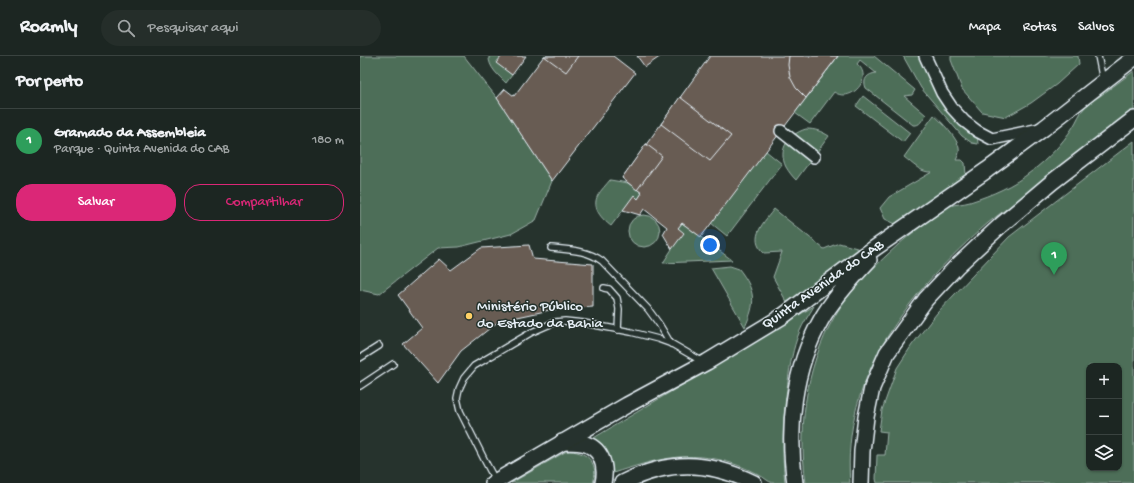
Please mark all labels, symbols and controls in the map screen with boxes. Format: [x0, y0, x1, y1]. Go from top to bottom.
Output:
search box [101, 10, 381, 46]
text: Roamly [20, 16, 77, 39]
icon: search [115, 17, 137, 39]
text: Pesquisar aqui [147, 19, 239, 37]
text: Mapa [969, 19, 1001, 36]
text: Rotas [1023, 19, 1056, 36]
text: Salvos [1078, 19, 1114, 36]
text: Por perto [16, 72, 83, 92]
text: Gramado da Assembleia [54, 124, 206, 142]
text: 1 [26, 133, 32, 148]
text: 180 m [312, 133, 344, 148]
text: Parque · Quinta Avenida do CAB [54, 142, 229, 157]
button: Salvar [16, 184, 176, 221]
button: Compartilhar [184, 184, 344, 221]
your location [700, 235, 720, 255]
street label: Quinta Avenida do CAB [759, 236, 888, 334]
pin: 1 [1041, 242, 1067, 275]
place label: Ministério Público do Estado da Bahia [477, 298, 604, 333]
marker: Ministério Público do Estado da Bahia [464, 311, 474, 321]
map controls [1086, 363, 1122, 471]
button: + [1086, 363, 1122, 399]
button: − [1086, 399, 1122, 435]
button: layers [1086, 435, 1122, 471]

